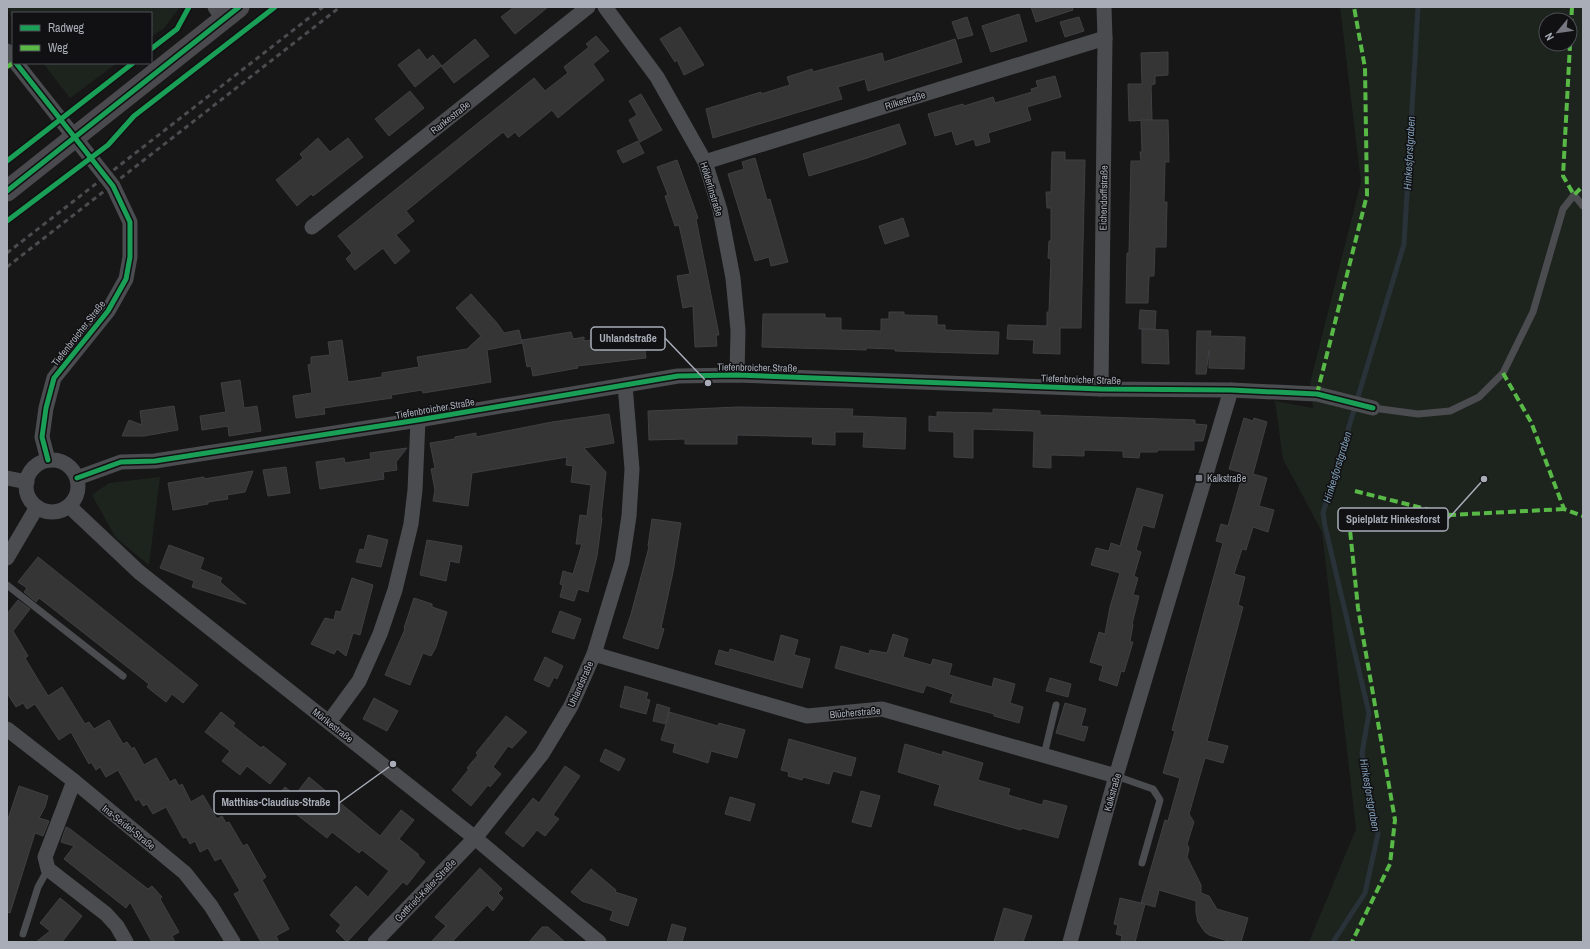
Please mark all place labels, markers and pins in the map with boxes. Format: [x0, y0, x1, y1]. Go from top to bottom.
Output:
callout: Uhlandstraße [591, 327, 665, 350]
place label: Kalkstraße [1207, 472, 1247, 485]
marker: Kalkstraße [1194, 473, 1204, 483]
callout: Spielplatz Hinkesforst [1338, 508, 1448, 531]
callout: Matthias-Claudius-Straße [214, 791, 339, 814]

